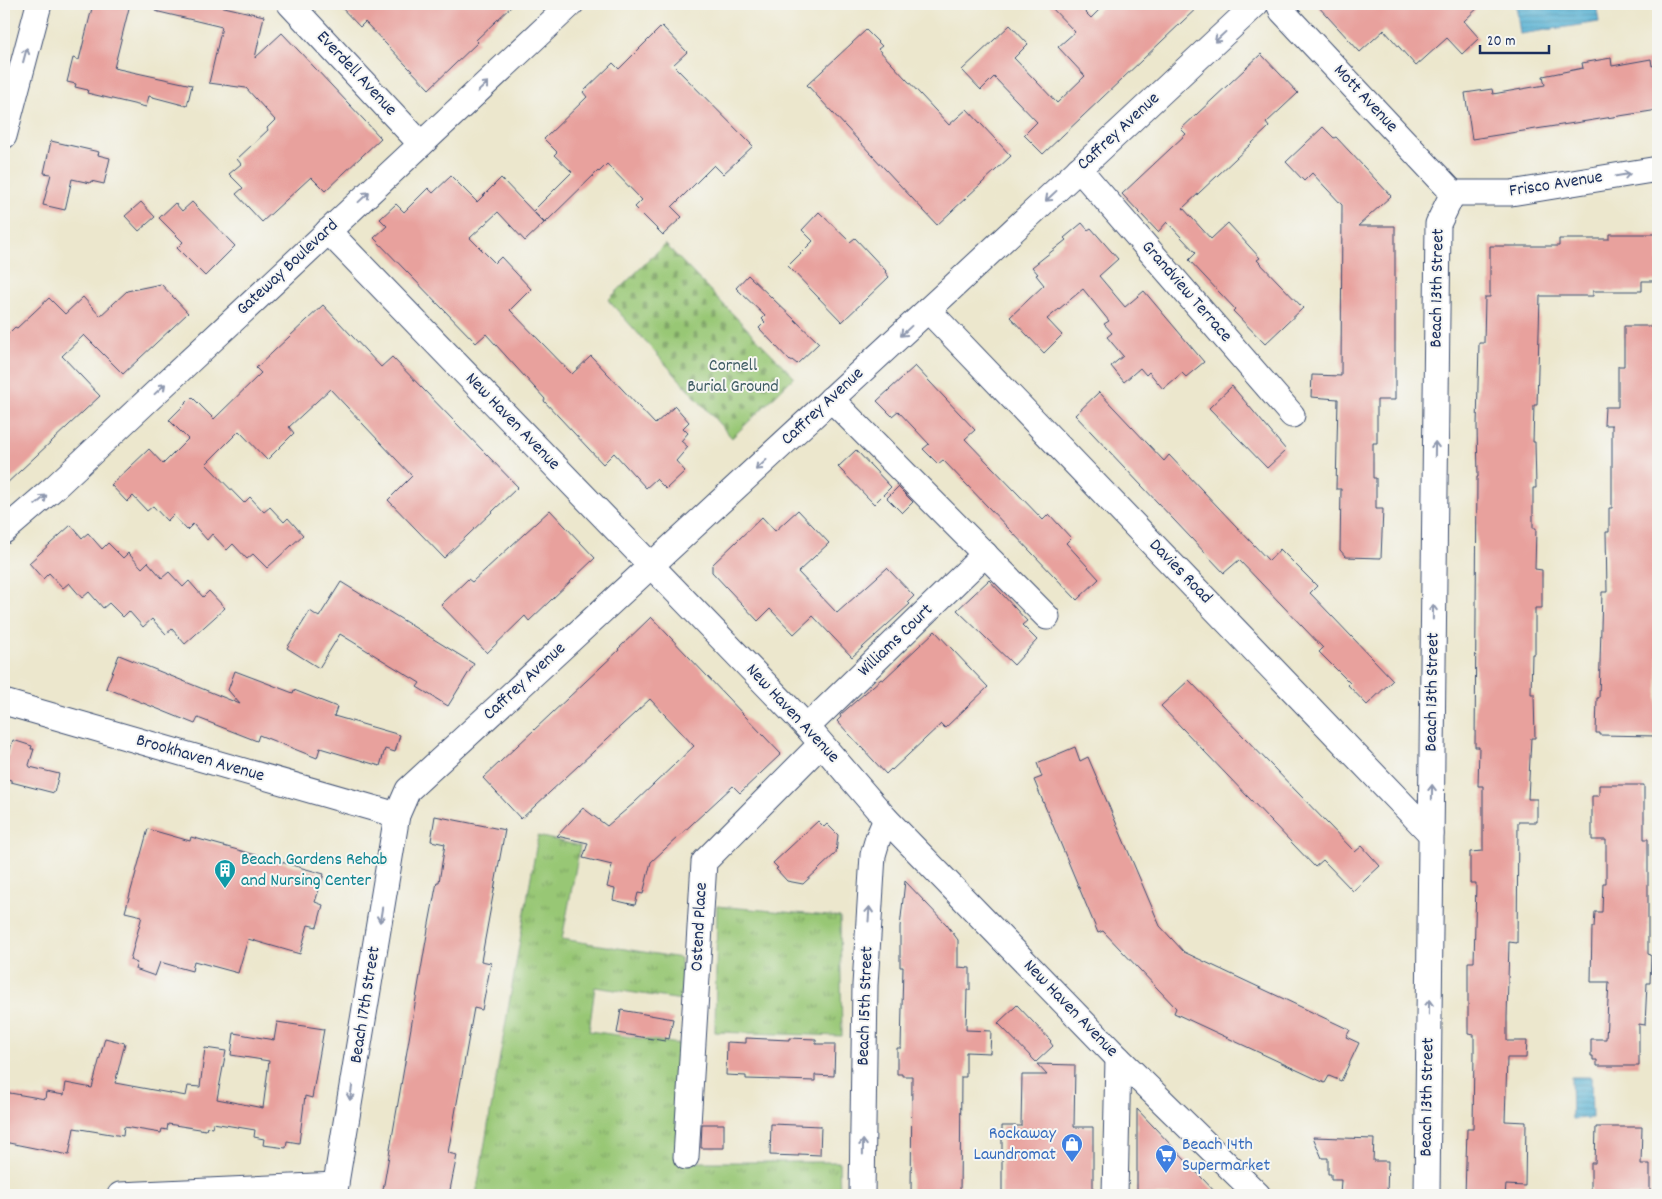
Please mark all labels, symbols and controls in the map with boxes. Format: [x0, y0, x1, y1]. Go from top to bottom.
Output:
scale bar [1480, 22, 1548, 54]
street label: Everdell Avenue [310, 26, 402, 122]
one-way arrow [1214, 31, 1227, 43]
text: 20 m [1487, 31, 1515, 53]
one-way arrow [21, 47, 31, 63]
street label: Mott Avenue [1327, 59, 1403, 139]
one-way arrow [476, 81, 489, 93]
street label: Caffrey Avenue [1072, 87, 1166, 177]
street label: Frisco Avenue [1508, 165, 1605, 205]
one-way arrow [1614, 169, 1630, 179]
one-way arrow [1044, 190, 1057, 202]
one-way arrow [357, 192, 370, 203]
street label: Gateway Boulevard [232, 214, 344, 322]
street label: Beach 13th Street [1424, 228, 1452, 348]
street label: Grandview Terrace [1135, 236, 1237, 348]
one-way arrow [900, 324, 913, 336]
park label: Cornell Burial Ground [687, 354, 779, 400]
street label: Caffrey Avenue [776, 362, 870, 452]
street label: New Haven Avenue [459, 368, 565, 477]
one-way arrow [154, 383, 166, 395]
one-way arrow [1430, 441, 1440, 458]
one-way arrow [755, 459, 767, 471]
one-way arrow [34, 494, 47, 505]
street label: Davies Road [1143, 534, 1217, 610]
street label: Williams Court [853, 598, 939, 683]
one-way arrow [1429, 604, 1438, 620]
street label: Beach 13th Street [1419, 632, 1447, 752]
street label: Caffrey Avenue [478, 637, 572, 727]
street label: New Haven Avenue [739, 659, 845, 769]
street label: Brookhaven Avenue [133, 729, 267, 789]
one-way arrow [1427, 784, 1437, 800]
place label: Beach Gardens Rehab and Nursing Center [241, 848, 387, 894]
building icon: Beach Gardens Rehab and Nursing Center [213, 858, 237, 889]
street label: Ostend Place [685, 882, 715, 972]
one-way arrow [865, 906, 874, 922]
one-way arrow [375, 907, 385, 923]
street label: Beach 17th Street [344, 944, 388, 1065]
street label: Beach 15th Street [851, 945, 881, 1066]
street label: New Haven Avenue [1017, 955, 1123, 1064]
one-way arrow [1424, 999, 1434, 1015]
street label: Beach 13th Street [1414, 1037, 1442, 1157]
one-way arrow [346, 1084, 356, 1100]
place label: Rockaway Laundromat [974, 1122, 1057, 1168]
shop icon: Rockaway Laundromat [1060, 1132, 1084, 1163]
place label: Beach 14th Supermarket [1182, 1133, 1270, 1179]
one-way arrow [858, 1139, 868, 1155]
supermarket icon: Beach 14th Supermarket [1154, 1143, 1178, 1174]

